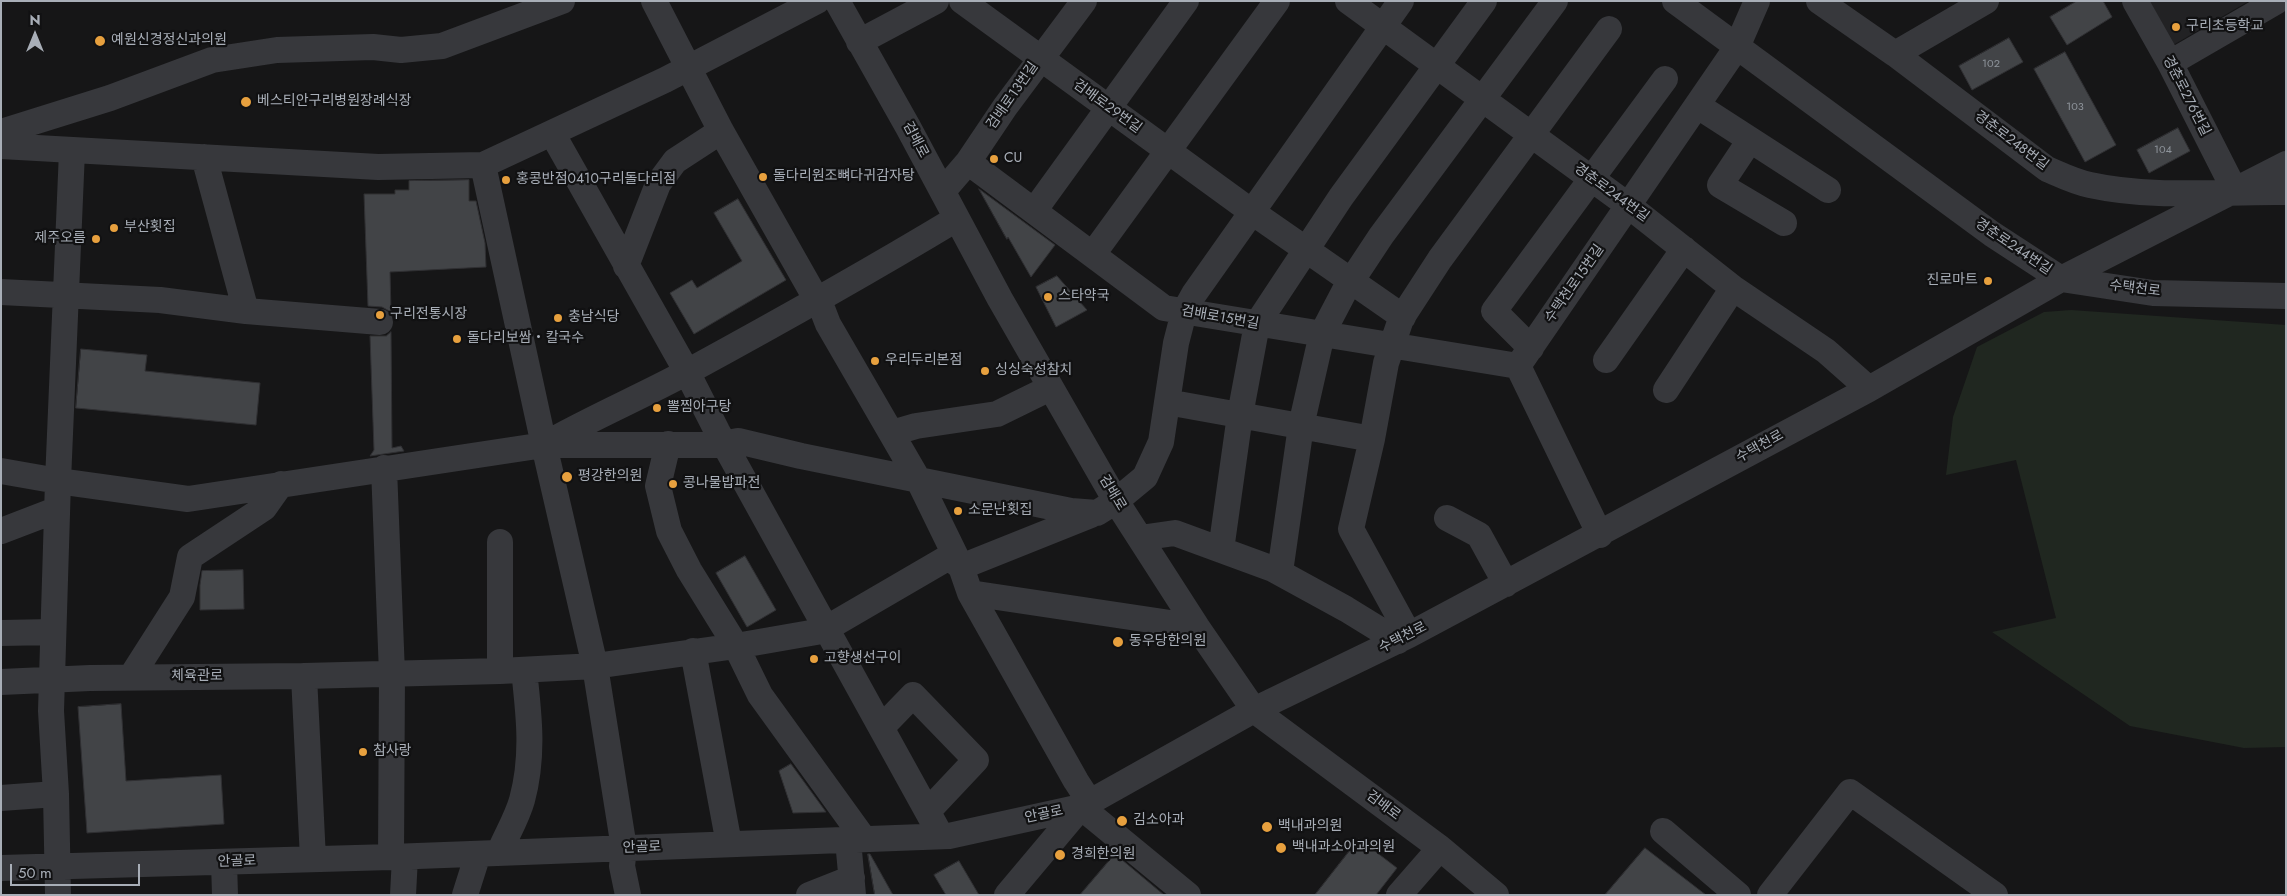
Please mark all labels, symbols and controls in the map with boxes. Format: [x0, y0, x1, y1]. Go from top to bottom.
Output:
north arrow [10, 10, 60, 60]
text: N [29, 10, 41, 30]
place label: 구리초등학교 [2186, 19, 2263, 35]
marker: 구리초등학교 [2170, 21, 2182, 33]
place label: 예원신경정신과의원 [111, 33, 227, 49]
marker: 예원신경정신과의원 [93, 34, 107, 48]
street label: 경춘로276번길 [2159, 53, 2213, 139]
house number: 102 [1982, 57, 2000, 71]
street label: 검배로13번길 [984, 59, 1042, 133]
street label: 검배로29번길 [1070, 77, 1144, 137]
place label: 베스티안구리병원장례식장 [257, 94, 412, 110]
marker: 베스티안구리병원장례식장 [239, 95, 253, 109]
house number: 103 [2066, 100, 2084, 114]
street label: 경춘로248번길 [1971, 108, 2051, 174]
street label: 검배로 [899, 119, 931, 161]
house number: 104 [2154, 143, 2172, 157]
place label: CU [1004, 151, 1022, 167]
marker: CU [988, 153, 1000, 165]
street label: 경춘로244번길 [1570, 160, 1652, 226]
place label: 돌다리원조뼈다귀감자탕 [773, 169, 915, 185]
marker: 돌다리원조뼈다귀감자탕 [757, 171, 769, 183]
place label: 홍콩반점0410구리돌다리점 [516, 172, 676, 188]
marker: 홍콩반점0410구리돌다리점 [500, 174, 512, 186]
street label: 경춘로244번길 [1972, 215, 2054, 279]
place label: 부산횟집 [124, 220, 176, 236]
marker: 부산횟집 [108, 222, 120, 234]
place label: 제주오름 [34, 231, 86, 247]
marker: 제주오름 [90, 233, 102, 245]
street label: 수택천로15번길 [1542, 242, 1608, 326]
place label: 진로마트 [1926, 273, 1978, 289]
marker: 진로마트 [1982, 275, 1994, 287]
street label: 수택천로 [2108, 278, 2162, 300]
place label: 스타약국 [1058, 289, 1110, 305]
marker: 스타약국 [1042, 291, 1054, 303]
street label: 검배로15번길 [1180, 303, 1260, 333]
place label: 구리전통시장 [390, 307, 467, 323]
marker: 구리전통시장 [374, 309, 386, 321]
place label: 충남식당 [568, 310, 620, 326]
marker: 충남식당 [552, 312, 564, 324]
place label: 돌다리보쌈・칼국수 [467, 331, 584, 347]
marker: 돌다리보쌈・칼국수 [451, 333, 463, 345]
place label: 우리두리본점 [885, 353, 962, 369]
marker: 우리두리본점 [869, 355, 881, 367]
place label: 싱싱숙성참치 [995, 363, 1072, 379]
marker: 싱싱숙성참치 [979, 365, 991, 377]
place label: 뽈찜아구탕 [667, 400, 731, 416]
marker: 뽈찜아구탕 [651, 402, 663, 414]
street label: 수택천로 [1733, 427, 1787, 467]
place label: 평강한의원 [578, 469, 642, 485]
marker: 평강한의원 [560, 470, 574, 484]
street label: 검배로 [1095, 472, 1129, 514]
place label: 콩나물밥파전 [683, 476, 760, 492]
marker: 콩나물밥파전 [667, 478, 679, 490]
place label: 소문난횟집 [968, 503, 1032, 519]
marker: 소문난횟집 [952, 505, 964, 517]
street label: 수택천로 [1376, 619, 1430, 657]
place label: 동우당한의원 [1129, 634, 1206, 650]
marker: 동우당한의원 [1111, 635, 1125, 649]
place label: 고향생선구이 [824, 651, 901, 667]
marker: 고향생선구이 [808, 653, 820, 665]
street label: 체육관로 [171, 669, 223, 685]
place label: 참사랑 [373, 744, 412, 760]
marker: 참사랑 [357, 746, 369, 758]
street label: 검배로 [1363, 788, 1403, 824]
street label: 안골로 [1023, 803, 1065, 827]
place label: 김소아과 [1133, 813, 1185, 829]
marker: 김소아과 [1115, 814, 1129, 828]
place label: 백내과의원 [1278, 819, 1342, 835]
marker: 백내과의원 [1260, 820, 1274, 834]
street label: 안골로 [622, 839, 662, 857]
place label: 백내과소아과의원 [1292, 840, 1395, 856]
marker: 백내과소아과의원 [1274, 841, 1288, 855]
place label: 경희한의원 [1071, 847, 1135, 863]
marker: 경희한의원 [1053, 848, 1067, 862]
street label: 안골로 [217, 853, 257, 871]
scale bar [12, 854, 142, 886]
text: 50 m [18, 862, 52, 884]

